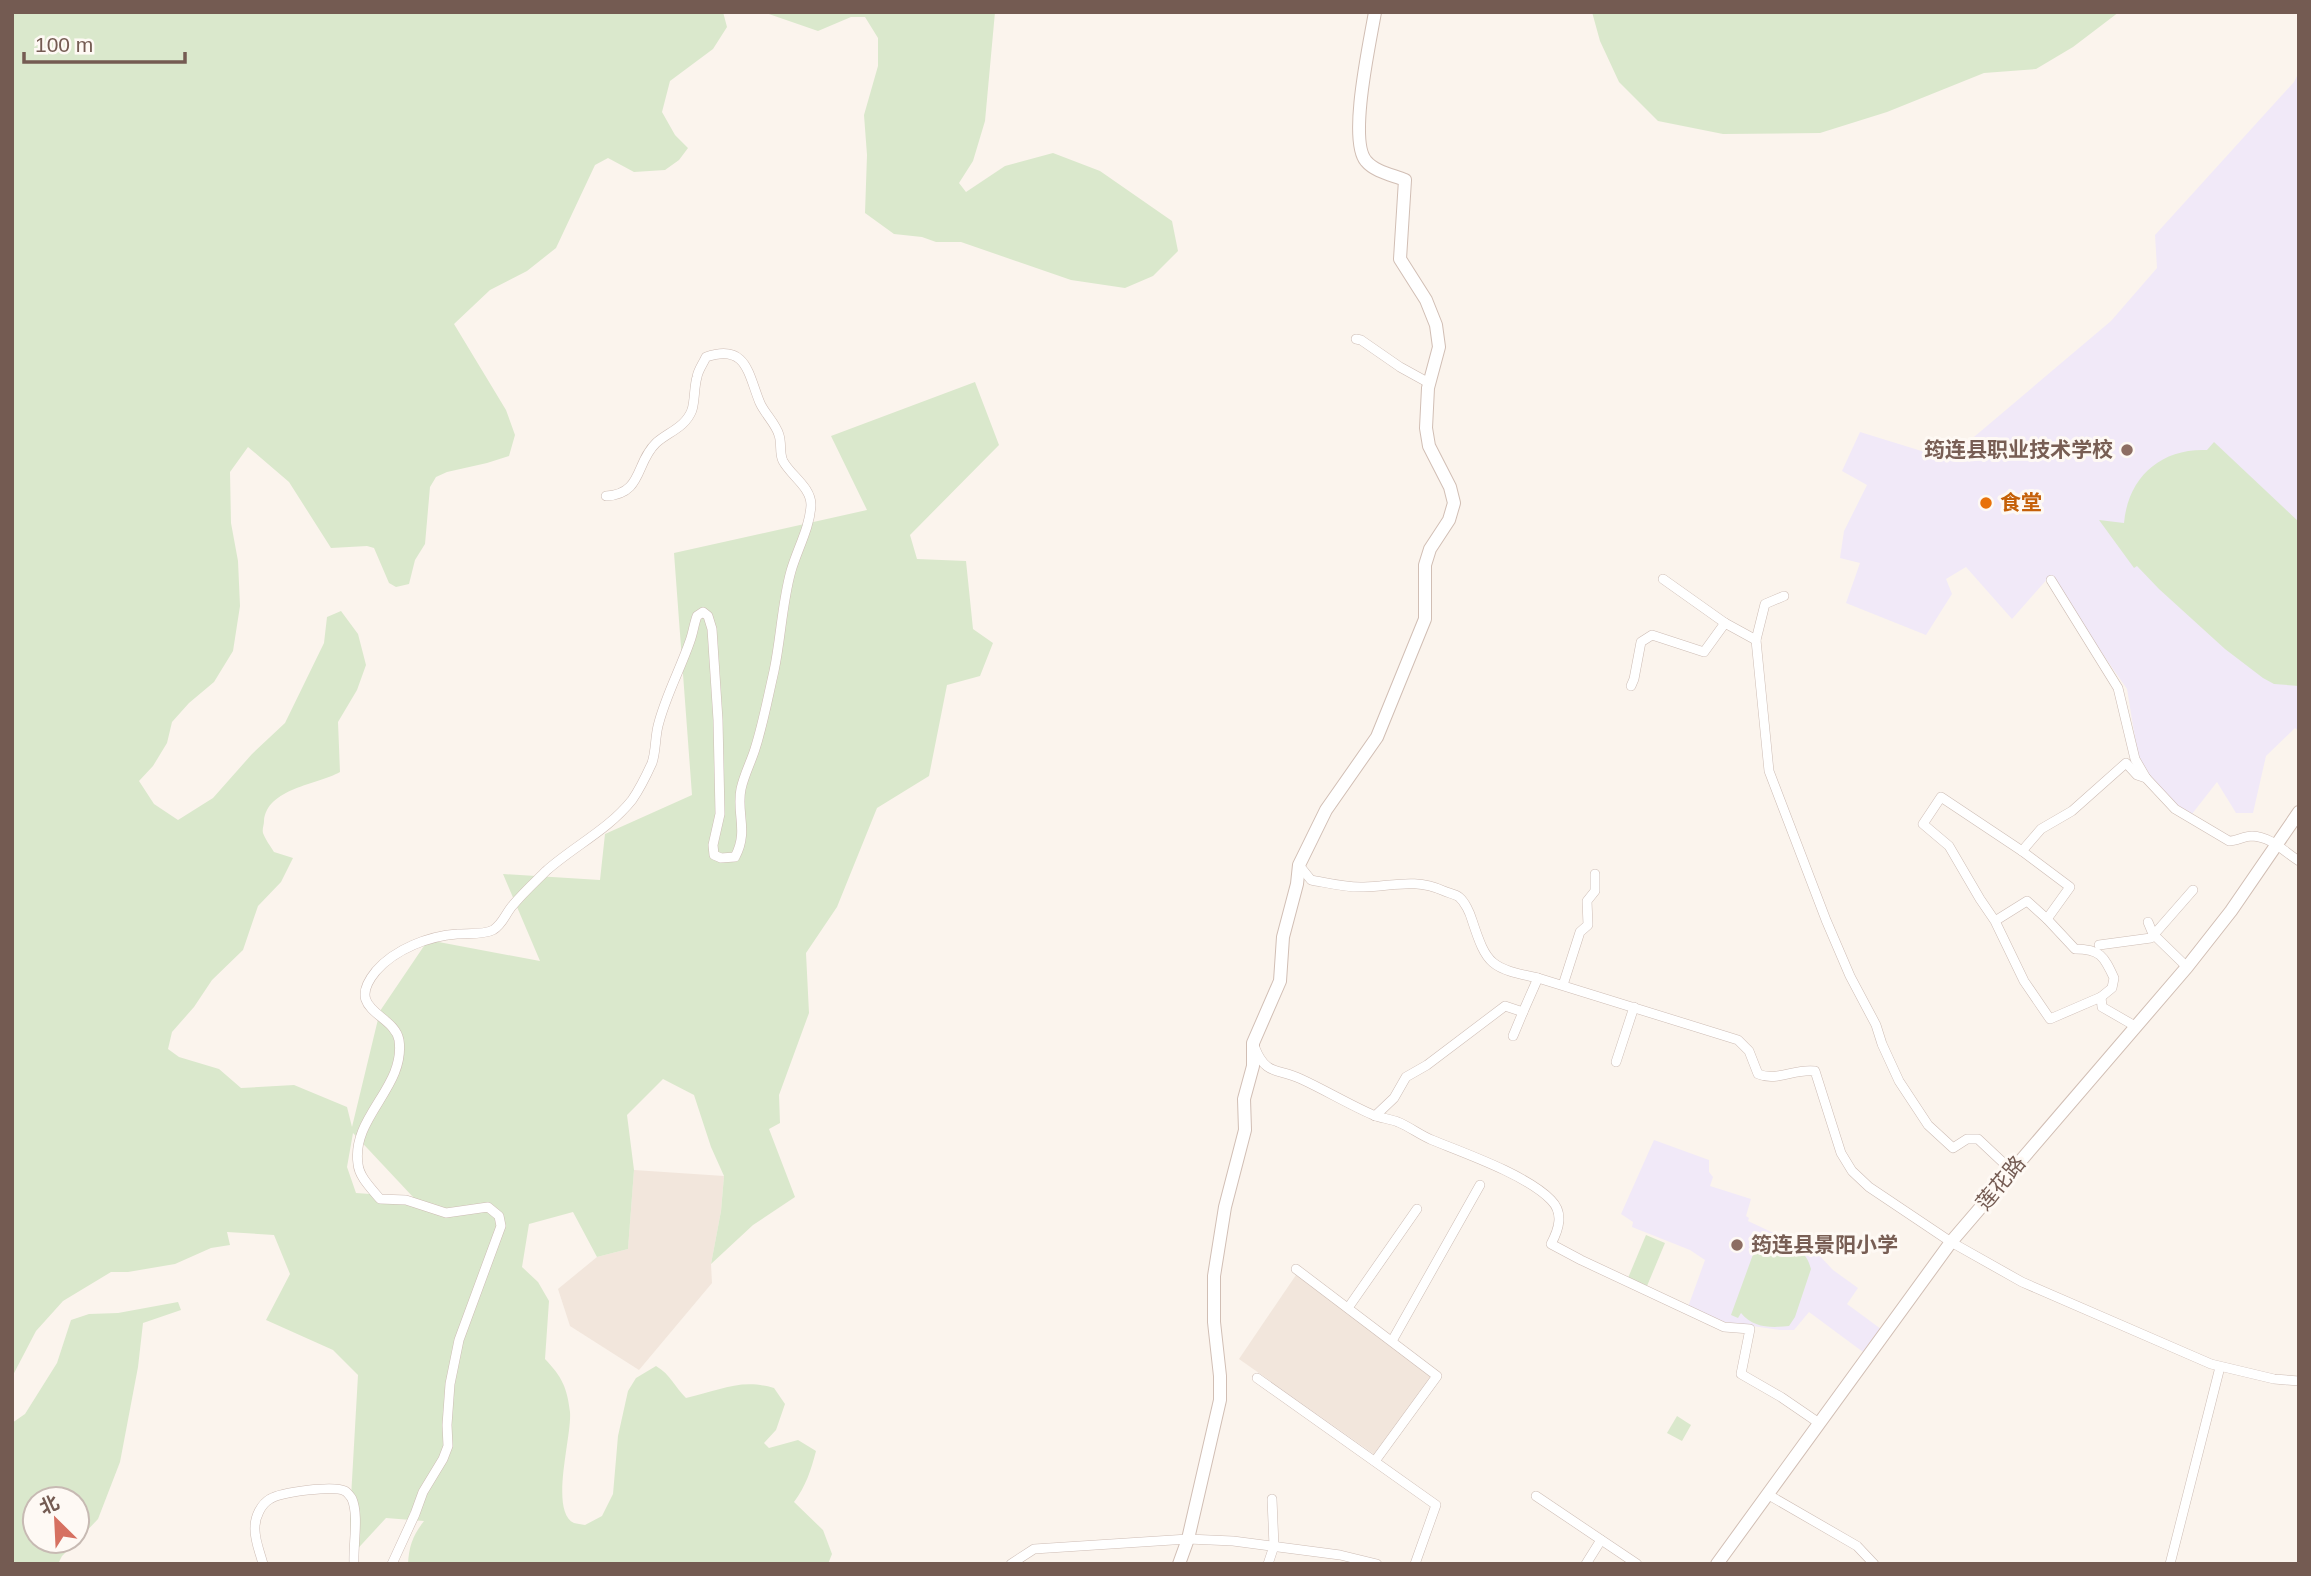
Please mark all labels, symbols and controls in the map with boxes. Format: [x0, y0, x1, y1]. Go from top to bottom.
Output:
scale bar [24, 21, 186, 65]
text: 100 m [35, 33, 93, 56]
place label: 筠连县职业技术学校 [1924, 438, 2113, 461]
marker: 筠连县职业技术学校 [2119, 442, 2135, 458]
place label: 食堂 [2000, 491, 2042, 514]
marker: 食堂 [1978, 495, 1994, 511]
street label: 莲花路 [1972, 1151, 2030, 1214]
place label: 筠连县景阳小学 [1751, 1233, 1898, 1256]
marker: 筠连县景阳小学 [1729, 1237, 1745, 1253]
north arrow [21, 1485, 91, 1555]
text: 北 [36, 1491, 62, 1518]

